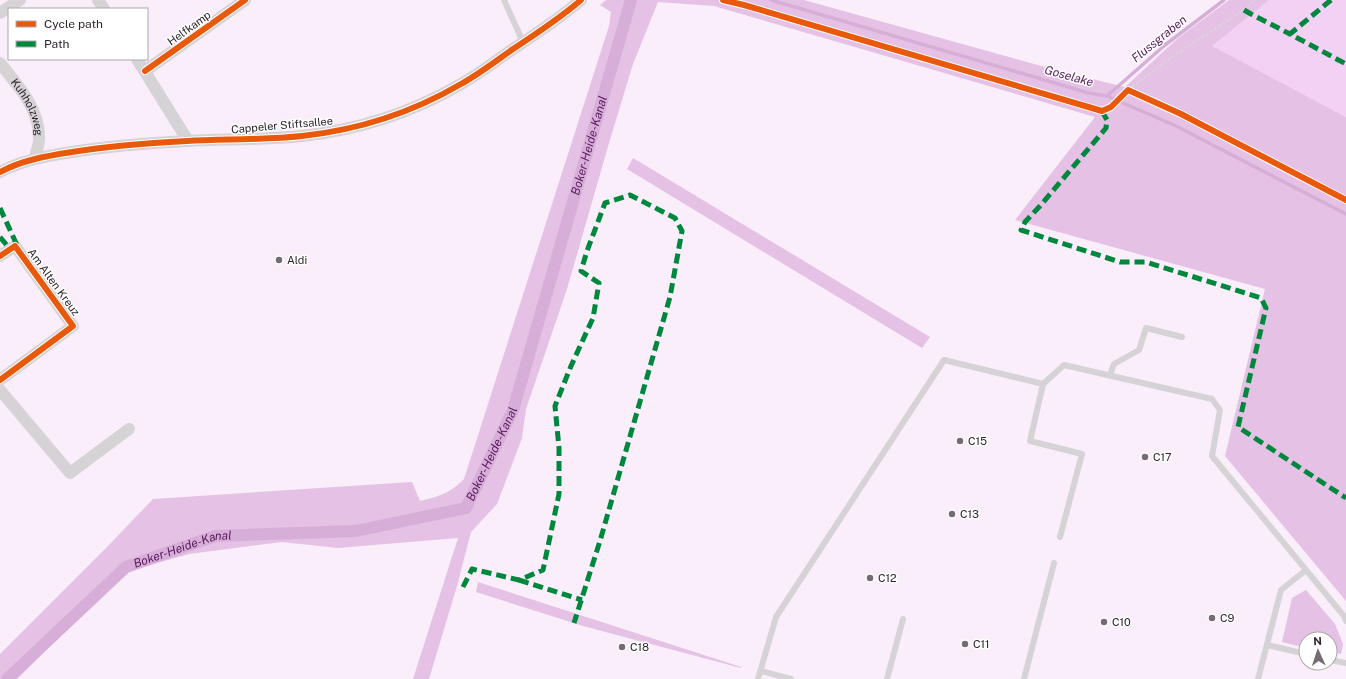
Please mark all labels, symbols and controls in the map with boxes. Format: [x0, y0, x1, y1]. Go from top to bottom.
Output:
legend [8, 8, 148, 60]
street label: Helfkamp [165, 8, 213, 48]
water label: Flussgraben [1129, 12, 1190, 65]
text: Cycle path [44, 17, 103, 31]
text: Path [44, 37, 70, 51]
water label: Goselake [1043, 63, 1095, 89]
street label: Kuhholzweg [9, 76, 45, 136]
water label: Boker-Heide-Kanal [568, 94, 610, 197]
street label: Cappeler Stiftsallee [231, 115, 333, 135]
street label: Am Alten Kreuz [26, 246, 82, 318]
place label: Aldi [287, 254, 307, 266]
marker: Aldi [274, 255, 284, 265]
water label: Boker-Heide-Kanal [463, 406, 520, 503]
place label: C15 [968, 435, 987, 447]
marker: C15 [955, 436, 965, 446]
place label: C17 [1153, 451, 1172, 463]
marker: C17 [1140, 452, 1150, 462]
place label: C13 [960, 508, 979, 520]
marker: C13 [947, 509, 957, 519]
water label: Boker-Heide-Kanal [132, 528, 232, 571]
place label: C12 [878, 572, 897, 584]
marker: C12 [865, 573, 875, 583]
place label: C9 [1220, 612, 1235, 624]
marker: C9 [1207, 613, 1217, 623]
place label: C10 [1112, 616, 1131, 628]
marker: C10 [1099, 617, 1109, 627]
north arrow [1298, 631, 1338, 671]
text: N [1313, 635, 1322, 647]
place label: C11 [973, 638, 990, 650]
marker: C11 [960, 639, 970, 649]
place label: C18 [630, 641, 649, 653]
marker: C18 [617, 642, 627, 652]

